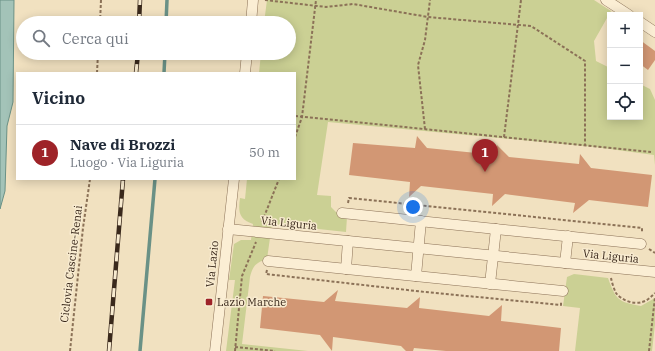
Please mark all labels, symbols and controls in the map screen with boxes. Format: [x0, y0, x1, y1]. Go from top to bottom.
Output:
map controls [607, 12, 643, 120]
button: + [607, 12, 643, 48]
search box [16, 16, 296, 60]
icon: search [30, 27, 52, 49]
text: Cerca qui [62, 29, 129, 48]
button: − [607, 48, 643, 84]
button: locate [607, 84, 643, 120]
text: Vicino [32, 87, 85, 109]
text: Nave di Brozzi [70, 135, 175, 154]
pin: 1 [472, 139, 498, 172]
text: 1 [41, 144, 49, 161]
text: 50 m [249, 144, 280, 161]
text: Luogo · Via Liguria [70, 154, 184, 171]
your location [403, 197, 423, 217]
street label: Ciclovia Cascine-Renai [57, 204, 85, 323]
street label: Via Liguria [260, 213, 318, 233]
street label: Via Lazio [203, 240, 221, 288]
street label: Via Liguria [582, 246, 640, 266]
place label: Lazio Marche [217, 295, 286, 309]
marker: Lazio Marche [204, 297, 214, 307]

